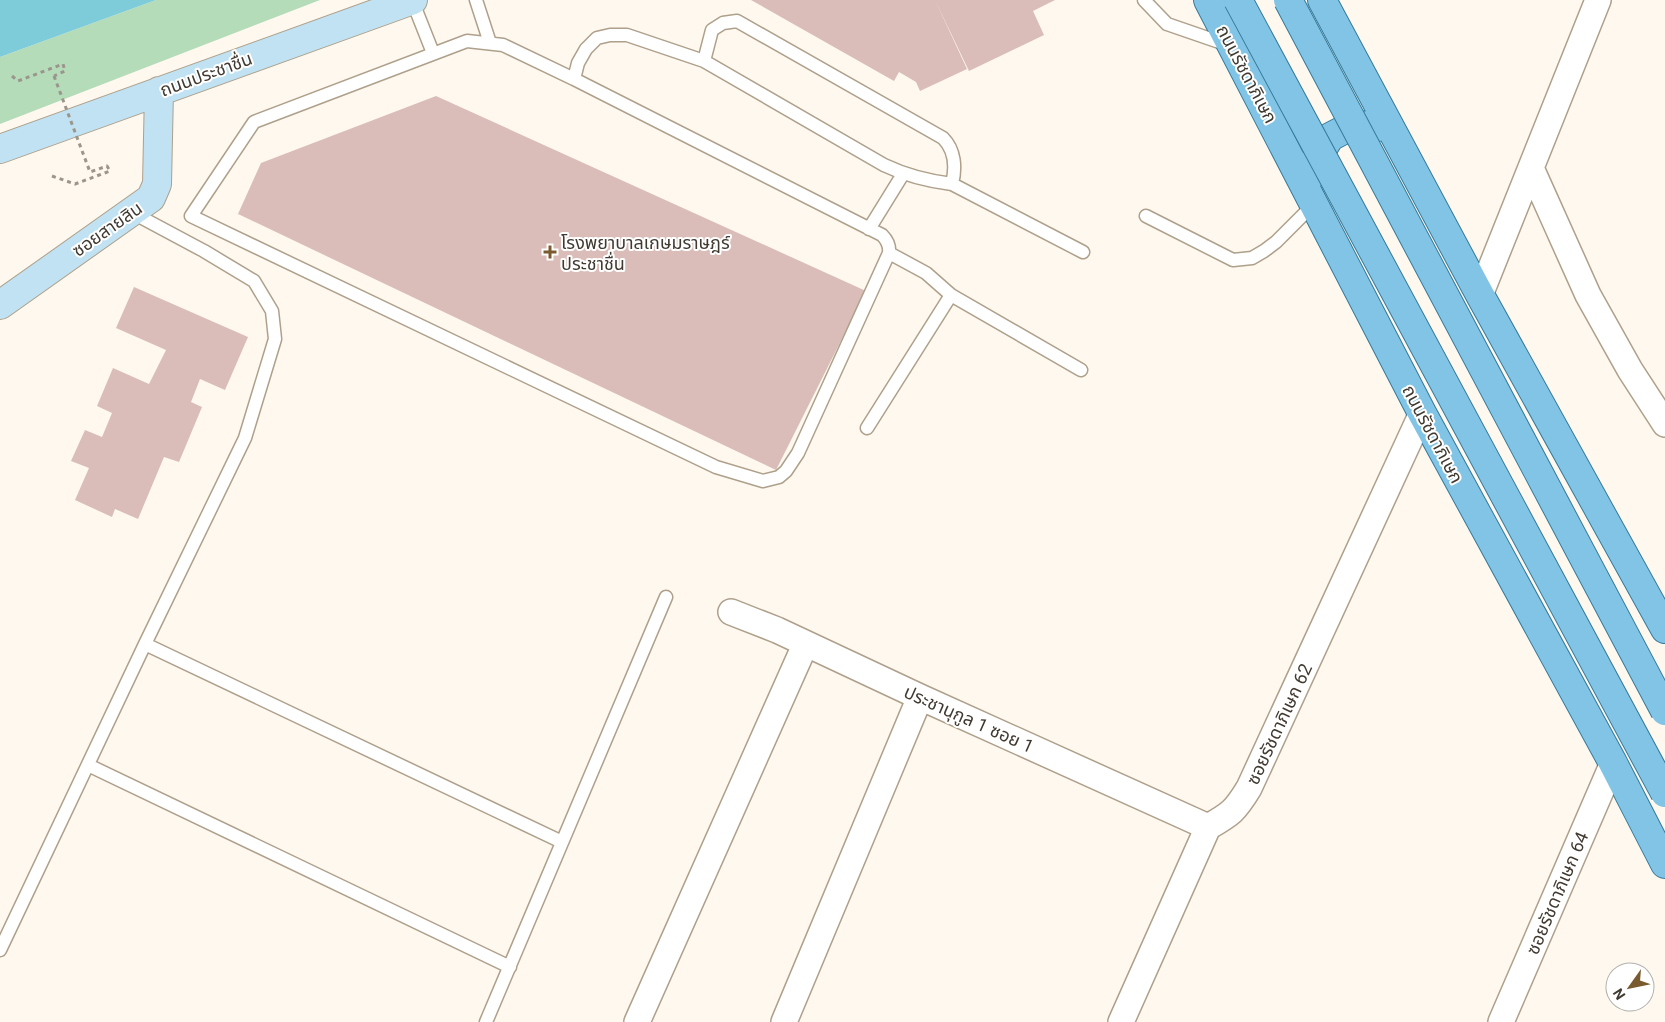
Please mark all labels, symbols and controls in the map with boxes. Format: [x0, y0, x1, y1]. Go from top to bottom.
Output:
street label: ถนนรัชดาภิเษก [1212, 21, 1282, 127]
street label: ถนนประชาชื่น [156, 46, 255, 100]
street label: ซอยสายสิน [68, 197, 146, 261]
place label: โรงพยาบาลเกษมราษฎร์ ประชาชื่น [561, 232, 731, 274]
marker: โรงพยาบาลเกษมราษฎร์ ประชาชื่น [543, 245, 557, 259]
street label: ถนนรัชดาภิเษก [1398, 381, 1468, 487]
street label: ซอยรัชดาภิเษก 62 [1242, 660, 1316, 788]
street label: ประชานุกูล 1 ซอย 1 [900, 681, 1037, 759]
street label: ซอยรัชดาภิเษก 64 [1522, 829, 1592, 957]
north arrow [1605, 962, 1655, 1012]
text: N [1610, 986, 1629, 1003]

